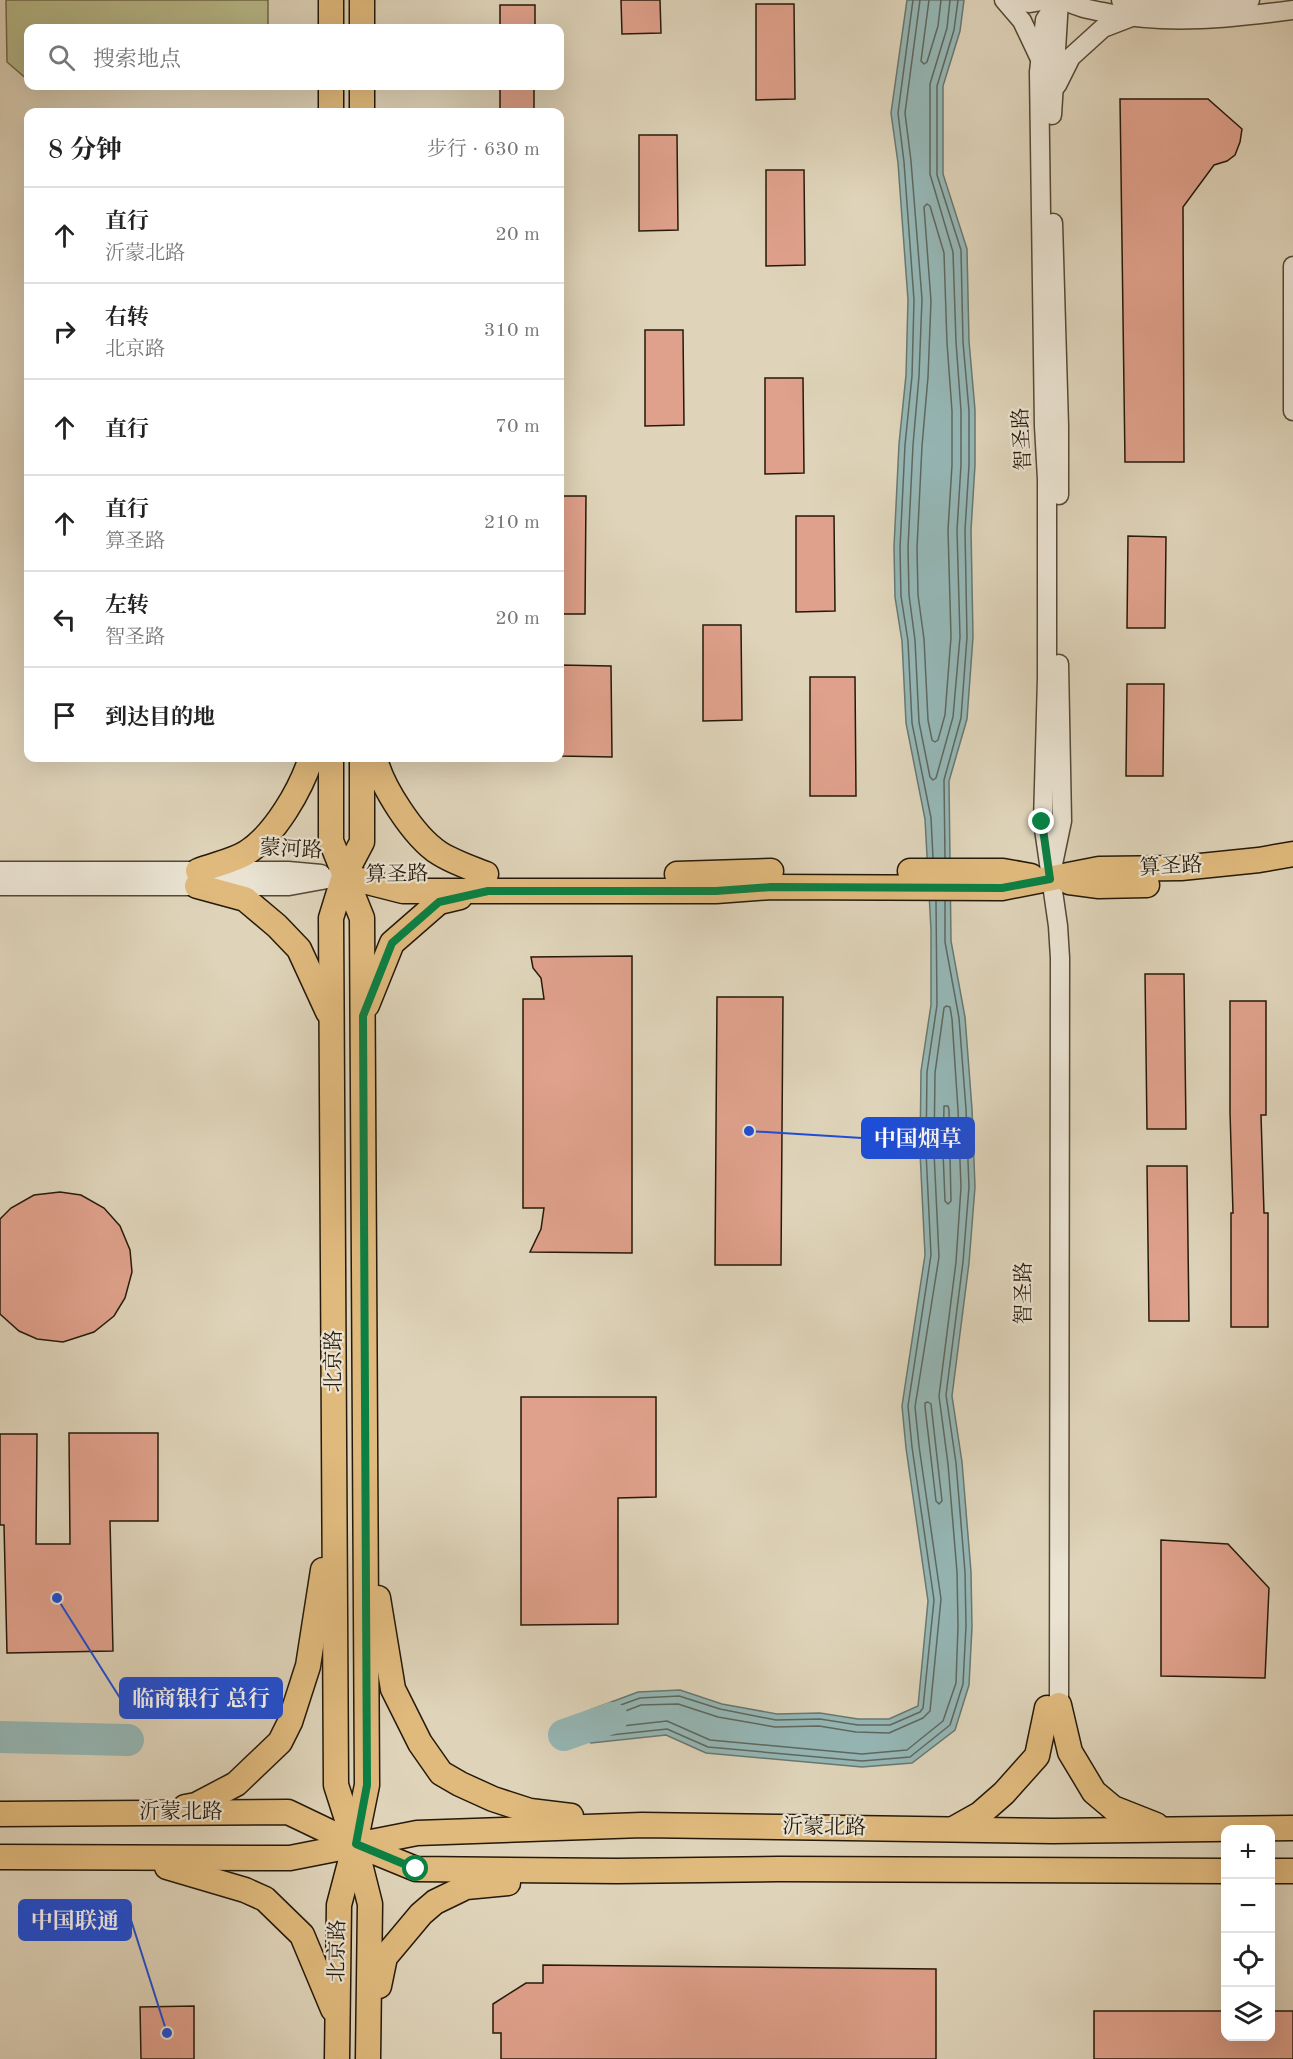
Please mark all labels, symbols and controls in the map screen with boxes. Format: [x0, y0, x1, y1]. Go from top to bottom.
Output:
search box [24, 24, 564, 90]
icon: search [45, 41, 78, 74]
text: 搜索地点 [93, 49, 181, 71]
text: 8 分钟 [48, 138, 122, 164]
text: 步行 · 630 m [427, 140, 540, 160]
text: 直行 [105, 211, 149, 233]
icon: ahead [48, 219, 81, 252]
text: 20 m [495, 225, 540, 245]
text: 沂蒙北路 [105, 244, 185, 264]
text: 右转 [105, 307, 149, 329]
icon: right [48, 315, 81, 348]
text: 310 m [484, 321, 540, 341]
text: 北京路 [105, 340, 165, 360]
street label: 智圣路 [1009, 407, 1035, 471]
icon: ahead [48, 411, 81, 444]
text: 70 m [495, 417, 540, 437]
text: 直行 [105, 419, 149, 441]
text: 直行 [105, 499, 149, 521]
icon: ahead [48, 507, 81, 540]
text: 210 m [484, 513, 540, 533]
text: 算圣路 [105, 532, 165, 552]
text: 左转 [105, 595, 149, 617]
icon: left [48, 603, 81, 636]
text: 20 m [495, 609, 540, 629]
text: 智圣路 [105, 628, 165, 648]
icon: arrive [48, 699, 81, 732]
text: 到达目的地 [105, 707, 215, 729]
route end [1028, 808, 1054, 834]
street label: 蒙河路 [259, 836, 323, 862]
street label: 算圣路 [1139, 853, 1203, 879]
street label: 算圣路 [365, 862, 429, 886]
callout: 中国烟草 [862, 1118, 974, 1158]
text: 中国烟草 [874, 1127, 962, 1151]
street label: 智圣路 [1012, 1262, 1035, 1325]
street label: 北京路 [322, 1330, 345, 1393]
callout: 临商银行 总行 [120, 1678, 282, 1718]
text: 临商银行 总行 [132, 1686, 270, 1711]
street label: 沂蒙北路 [139, 1800, 223, 1823]
street label: 沂蒙北路 [782, 1815, 866, 1839]
map controls [1221, 1825, 1275, 2041]
button: + [1221, 1825, 1275, 1879]
route start [402, 1855, 428, 1881]
button: − [1221, 1879, 1275, 1933]
callout: 中国联通 [19, 1900, 131, 1940]
text: 中国联通 [31, 1909, 119, 1933]
street label: 北京路 [325, 1919, 349, 1983]
button: locate [1221, 1933, 1275, 1987]
button: layers [1221, 1987, 1275, 2041]

